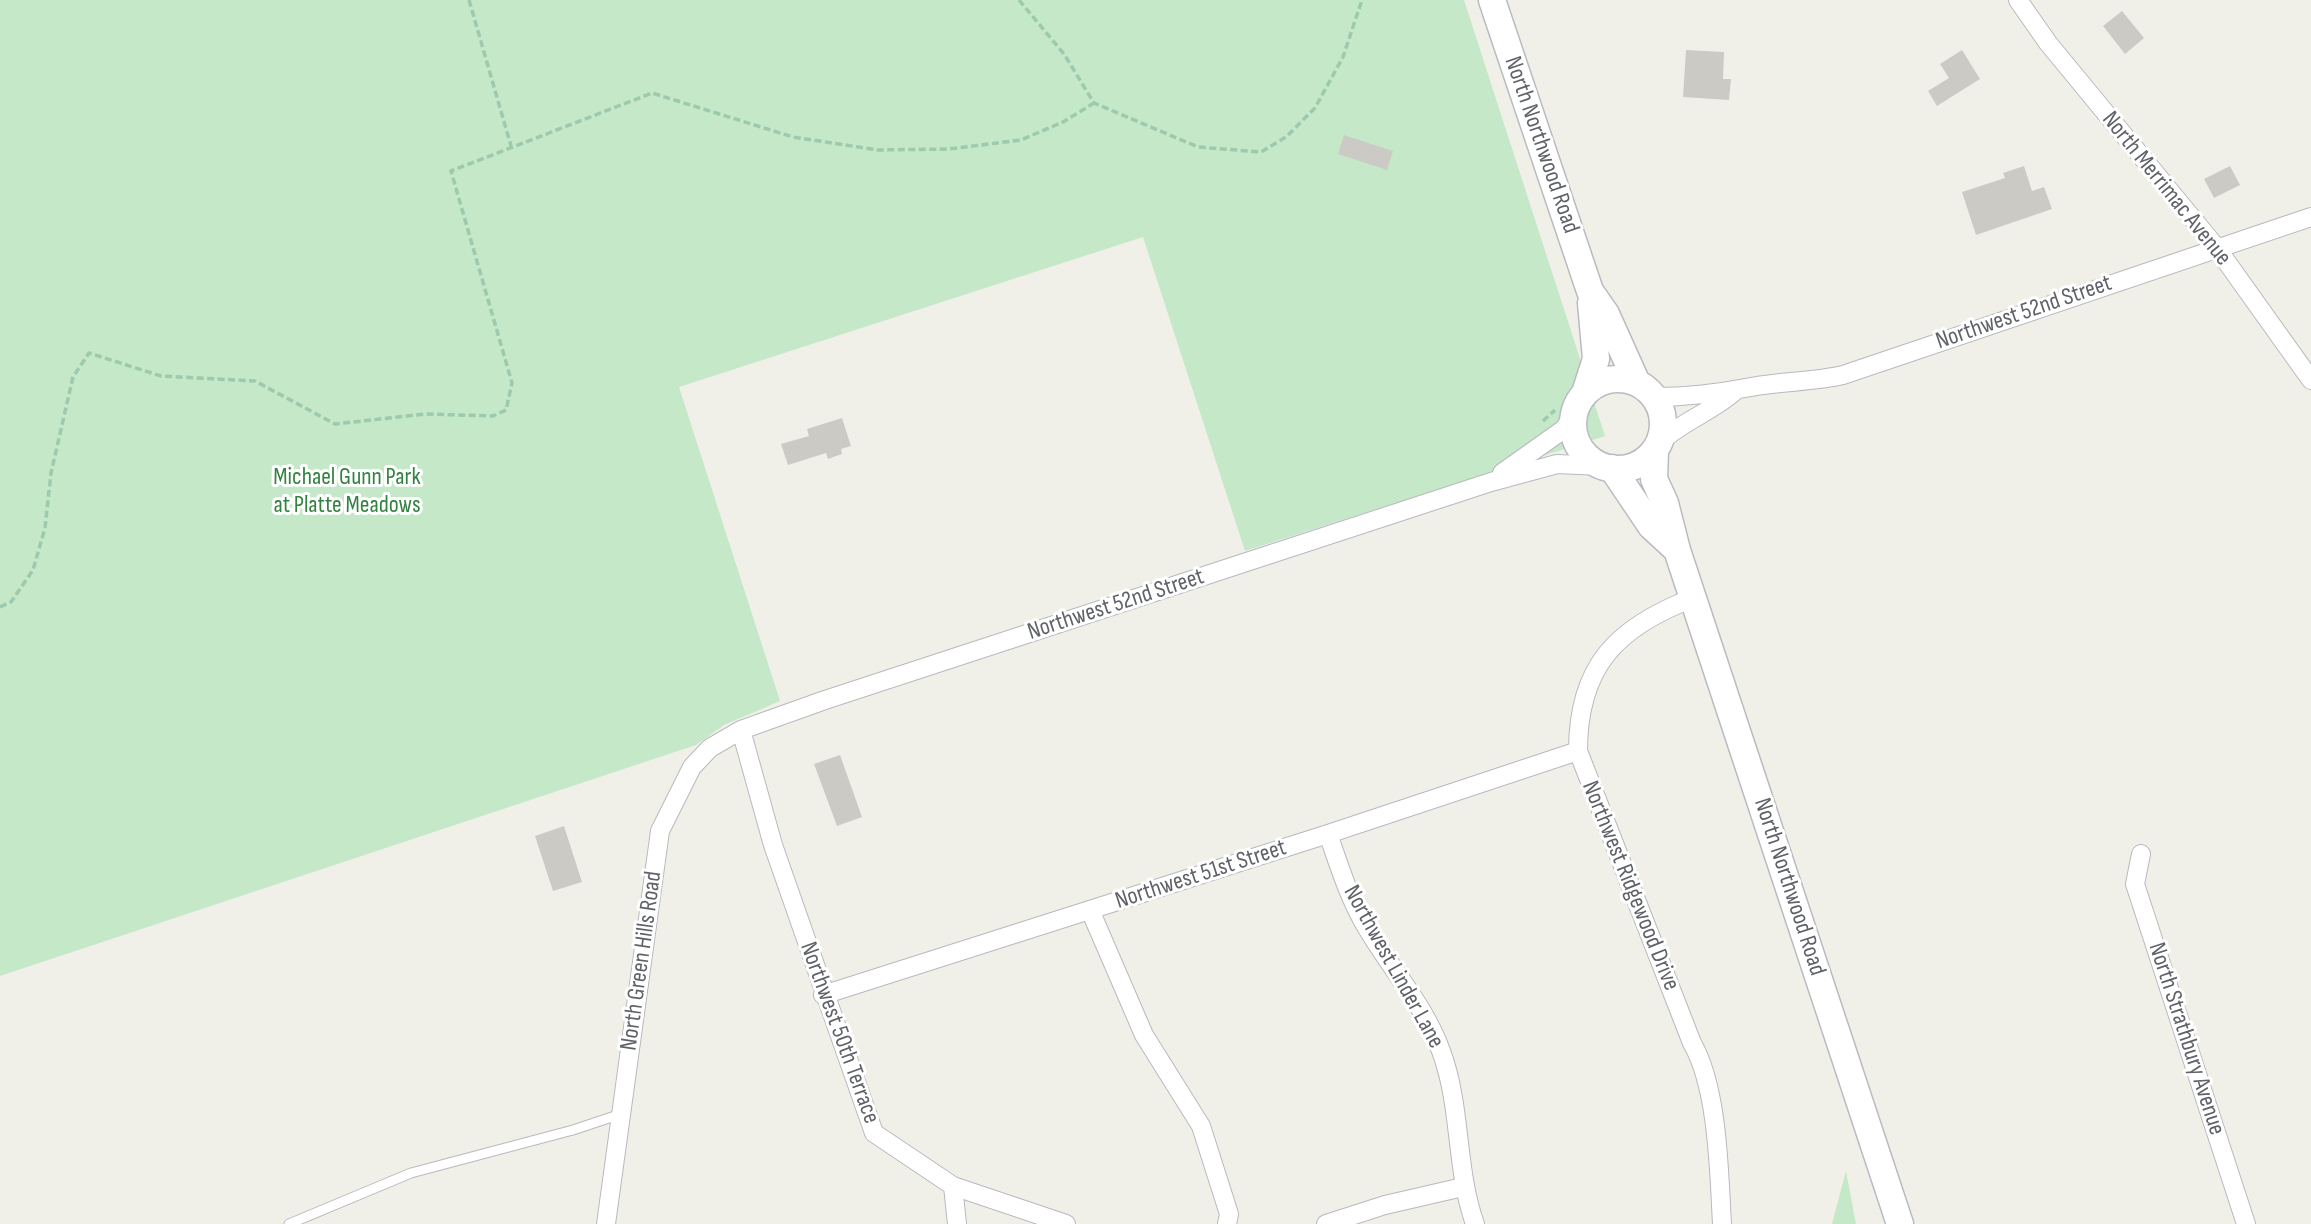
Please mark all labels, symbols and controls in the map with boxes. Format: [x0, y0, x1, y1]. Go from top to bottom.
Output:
street label: North Northwood Road [1497, 53, 1585, 237]
street label: North Merrimac Avenue [2095, 106, 2237, 272]
street label: Northwest 52nd Street [1932, 269, 2116, 357]
park label: Michael Gunn Park at Platte Meadows [273, 464, 421, 520]
street label: Northwest 52nd Street [1024, 563, 1208, 647]
street label: Northwest Ridgewood Drive [1575, 777, 1685, 995]
street label: North Northwood Road [1747, 795, 1831, 979]
street label: Northwest 51st Street [1112, 834, 1290, 916]
street label: North Green Hills Road [615, 870, 669, 1052]
street label: Northwest Linder Lane [1336, 881, 1450, 1053]
street label: Northwest 50th Terrace [793, 938, 885, 1128]
street label: North Strathbury Avenue [2141, 939, 2231, 1139]

